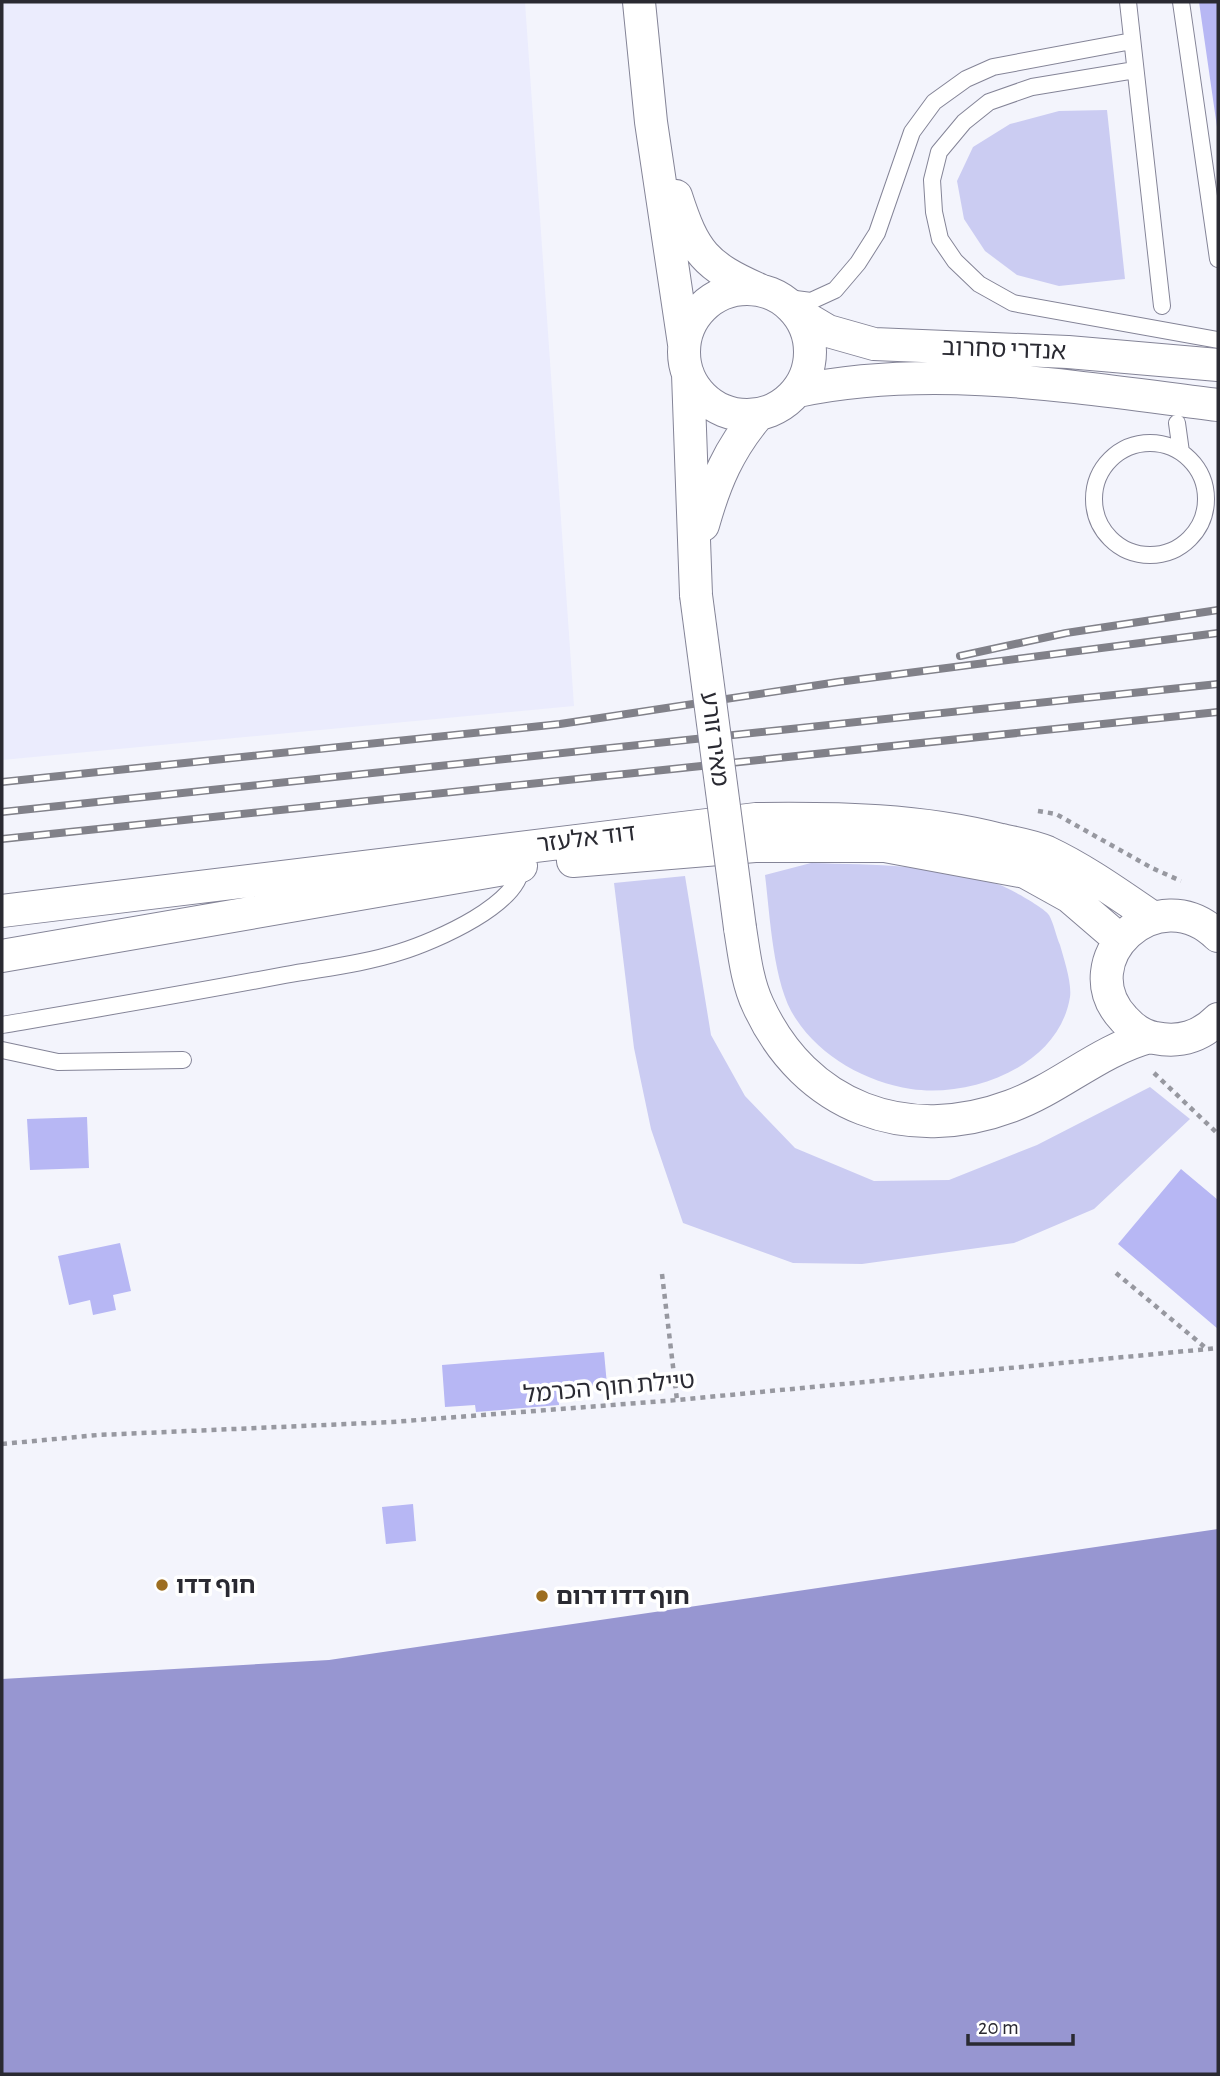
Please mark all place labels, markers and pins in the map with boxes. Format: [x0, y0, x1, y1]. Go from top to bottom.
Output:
place label: חוף דדו [176, 1574, 255, 1598]
marker: חוף דדו [154, 1577, 170, 1593]
place label: חוף דדו דרום [556, 1585, 690, 1609]
marker: חוף דדו דרום [534, 1588, 550, 1604]

